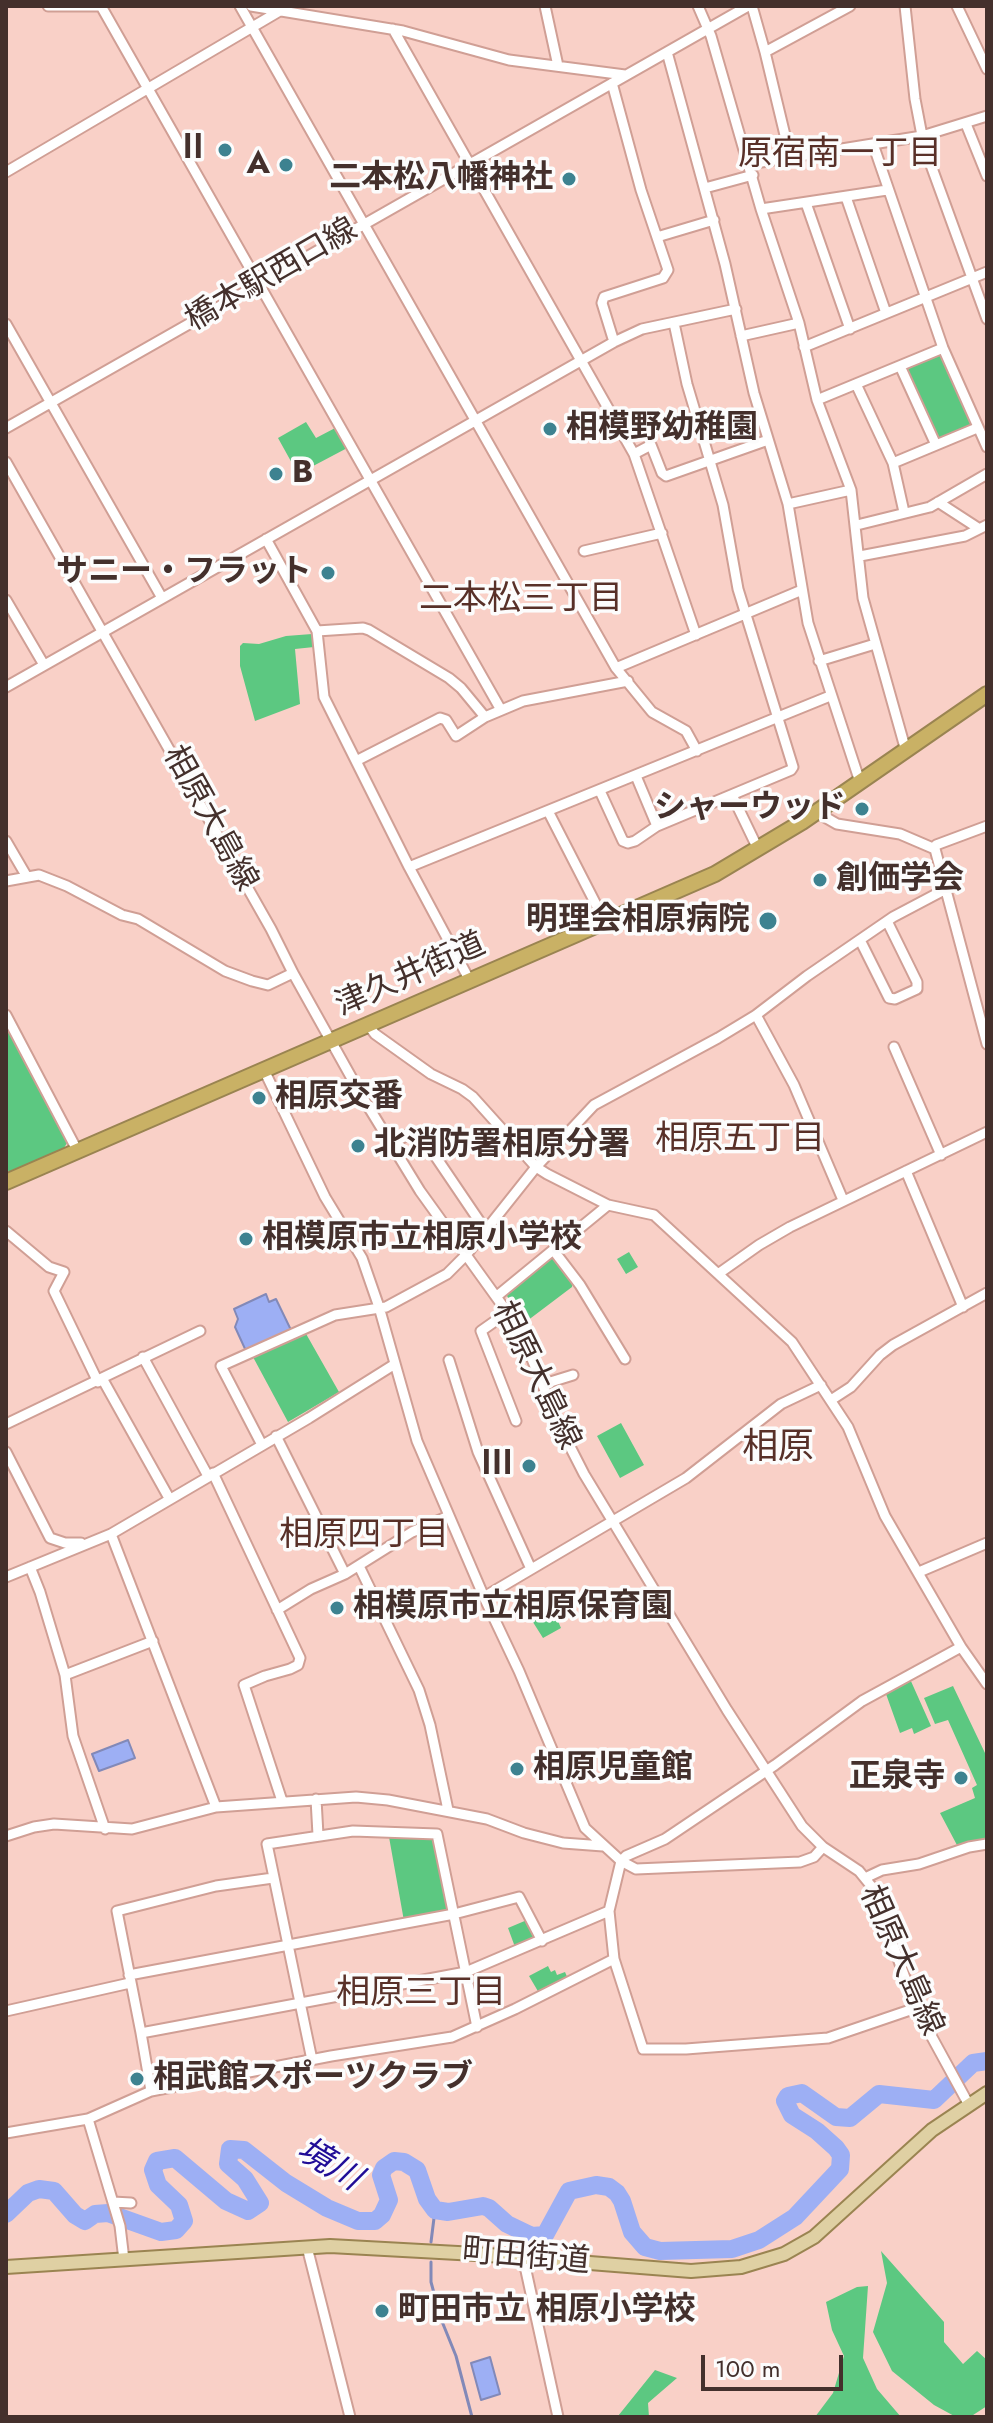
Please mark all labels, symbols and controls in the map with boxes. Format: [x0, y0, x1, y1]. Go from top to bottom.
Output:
place label: Ⅱ [177, 131, 209, 169]
district label: 原宿南一丁目 [738, 136, 942, 176]
marker: Ⅱ [216, 141, 234, 159]
place label: A [246, 146, 270, 184]
marker: A [277, 156, 295, 174]
place label: 二本松八幡神社 [329, 160, 553, 198]
marker: 二本松八幡神社 [560, 170, 578, 188]
street label: 橋本駅西口線 [179, 211, 365, 341]
place label: 相模野幼稚園 [566, 410, 758, 448]
marker: 相模野幼稚園 [541, 420, 559, 438]
place label: B [292, 455, 313, 493]
marker: B [267, 465, 285, 483]
place label: サニー・フラット [56, 554, 312, 592]
marker: サニー・フラット [319, 564, 337, 582]
district label: 二本松三丁目 [419, 581, 623, 621]
street label: 相原大島線 [153, 740, 265, 898]
place label: シャーウッド [654, 790, 846, 828]
marker: シャーウッド [853, 800, 871, 818]
place label: 創価学会 [836, 861, 964, 899]
marker: 創価学会 [811, 871, 829, 889]
place label: 明理会相原病院 [526, 902, 750, 940]
marker: 明理会相原病院 [757, 910, 779, 932]
street label: 津久井街道 [330, 926, 492, 1026]
place label: 相原交番 [275, 1079, 403, 1117]
marker: 相原交番 [250, 1089, 268, 1107]
district label: 相原五丁目 [655, 1121, 825, 1161]
place label: 北消防署相原分署 [374, 1127, 630, 1165]
marker: 北消防署相原分署 [349, 1137, 367, 1155]
place label: 相模原市立相原小学校 [262, 1220, 582, 1258]
marker: 相模原市立相原小学校 [237, 1230, 255, 1248]
street label: 相原大島線 [483, 1296, 587, 1456]
district label: 相原 [742, 1427, 814, 1471]
place label: Ⅲ [481, 1447, 513, 1485]
marker: Ⅲ [520, 1457, 538, 1475]
district label: 相原四丁目 [279, 1517, 449, 1557]
place label: 相模原市立相原保育園 [353, 1589, 673, 1627]
marker: 相模原市立相原保育園 [328, 1599, 346, 1617]
place label: 相原児童館 [533, 1750, 693, 1788]
place label: 正泉寺 [849, 1759, 945, 1797]
marker: 相原児童館 [508, 1760, 526, 1778]
marker: 正泉寺 [952, 1769, 970, 1787]
street label: 相原大島線 [850, 1880, 950, 2042]
district label: 相原三丁目 [336, 1975, 506, 2015]
place label: 相武館スポーツクラブ [153, 2060, 473, 2098]
marker: 相武館スポーツクラブ [128, 2070, 146, 2088]
water label: 境川 [288, 2131, 368, 2201]
street label: 町田街道 [461, 2233, 591, 2283]
place label: 町田市立 相原小学校 [398, 2292, 696, 2330]
marker: 町田市立 相原小学校 [373, 2302, 391, 2320]
scale bar [705, 2339, 847, 2389]
text: 100 m [715, 2351, 781, 2386]

